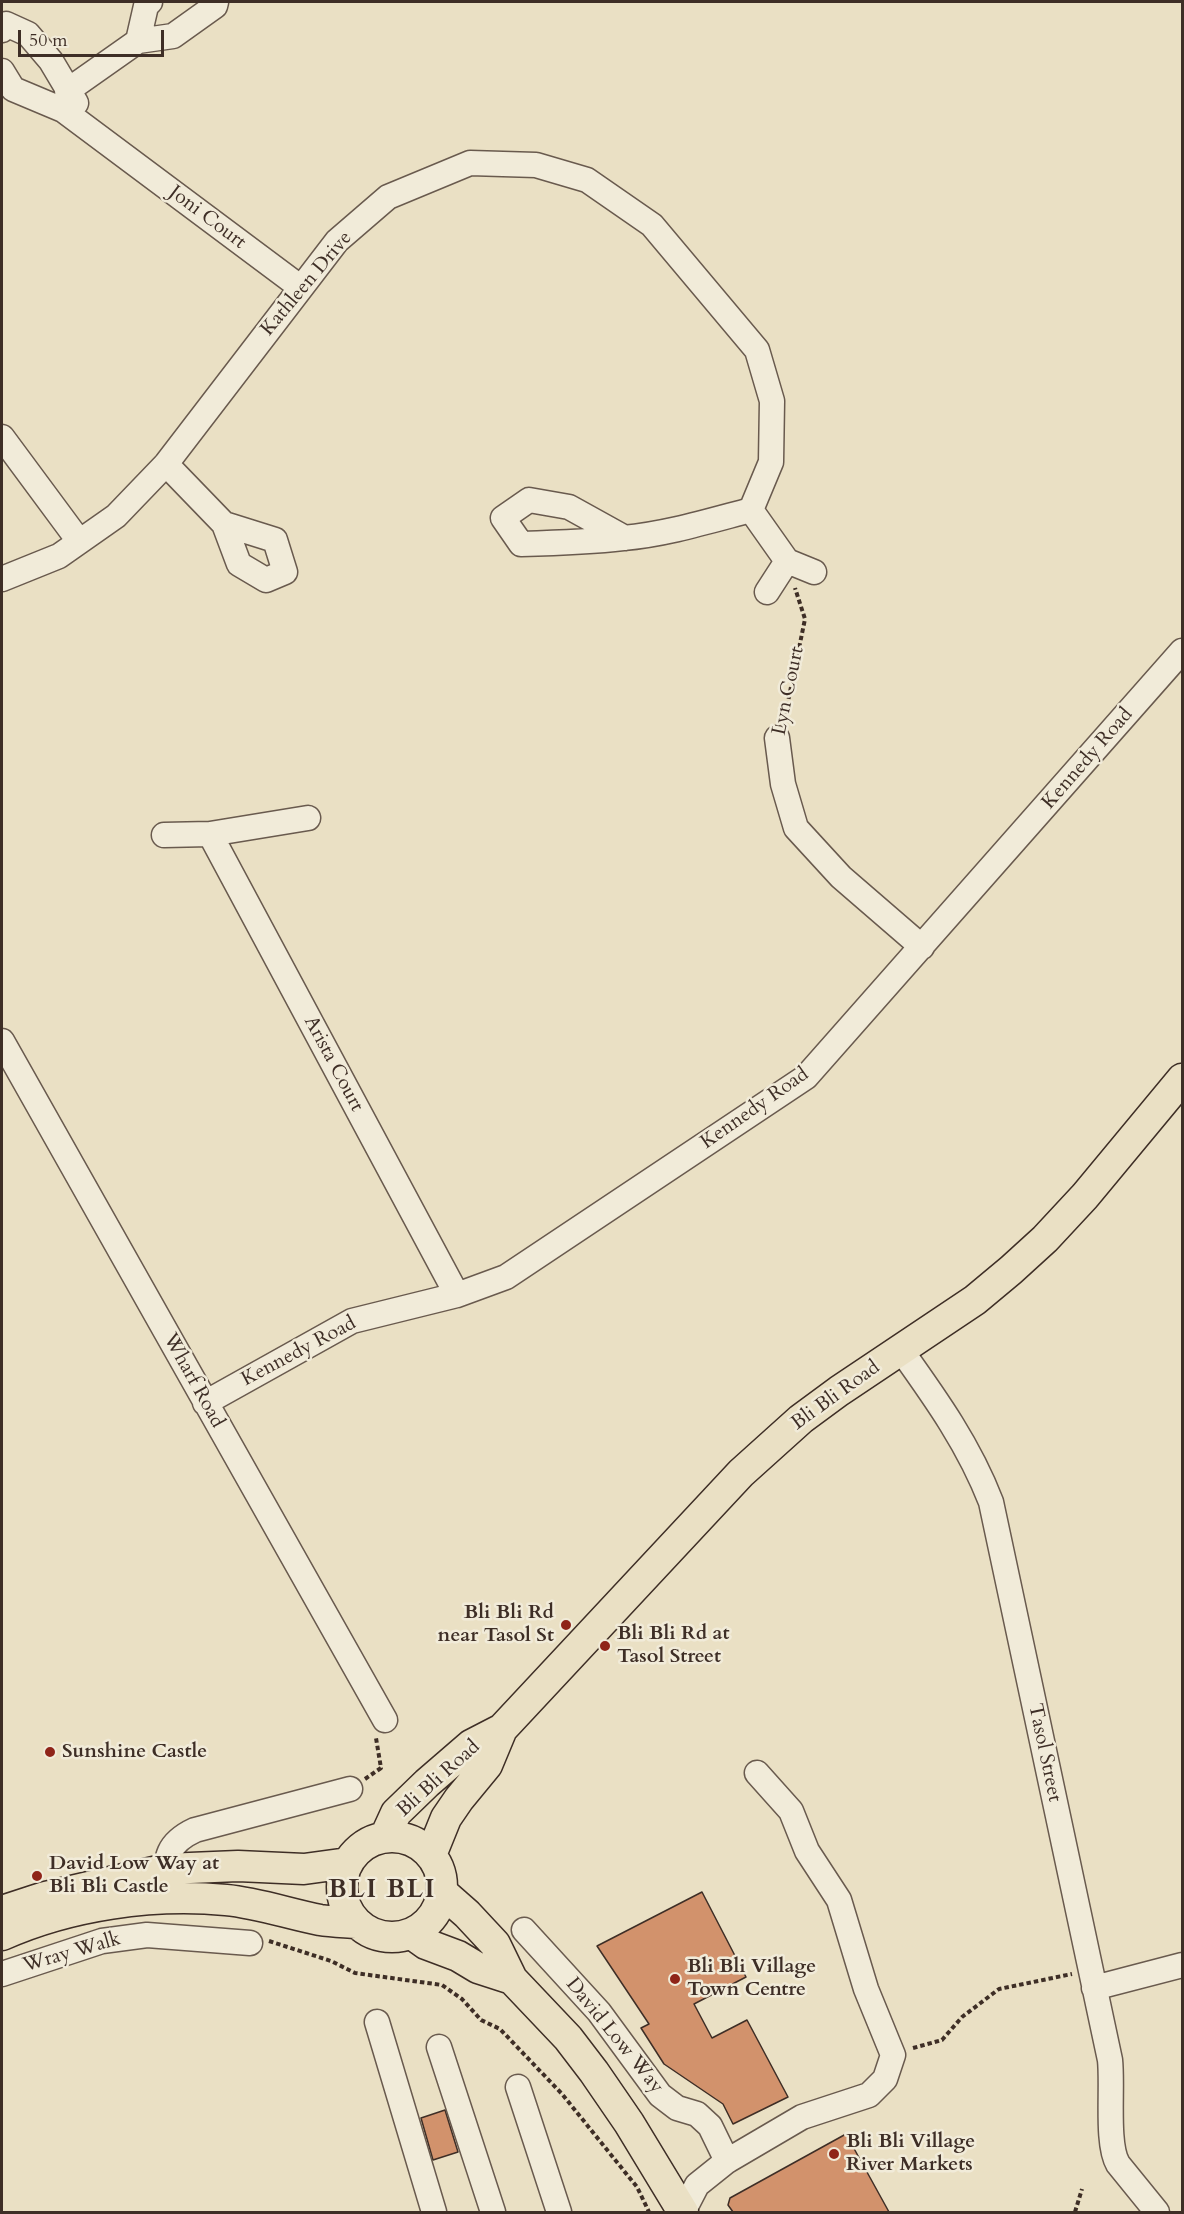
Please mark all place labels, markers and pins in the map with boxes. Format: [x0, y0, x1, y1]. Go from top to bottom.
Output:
place label: Bli Bli Rd near Tasol St [438, 1601, 554, 1648]
marker: Bli Bli Rd near Tasol St [559, 1618, 573, 1632]
place label: Bli Bli Rd at Tasol Street [617, 1622, 729, 1669]
marker: Bli Bli Rd at Tasol Street [598, 1639, 612, 1653]
place label: Sunshine Castle [62, 1740, 207, 1764]
marker: Sunshine Castle [43, 1745, 57, 1759]
place label: David Low Way at Bli Bli Castle [49, 1852, 219, 1899]
marker: David Low Way at Bli Bli Castle [30, 1869, 44, 1883]
place label: Bli Bli Village Town Centre [687, 1955, 816, 2002]
marker: Bli Bli Village Town Centre [668, 1972, 682, 1986]
place label: Bli Bli Village River Markets [846, 2130, 975, 2177]
marker: Bli Bli Village River Markets [827, 2147, 841, 2161]

